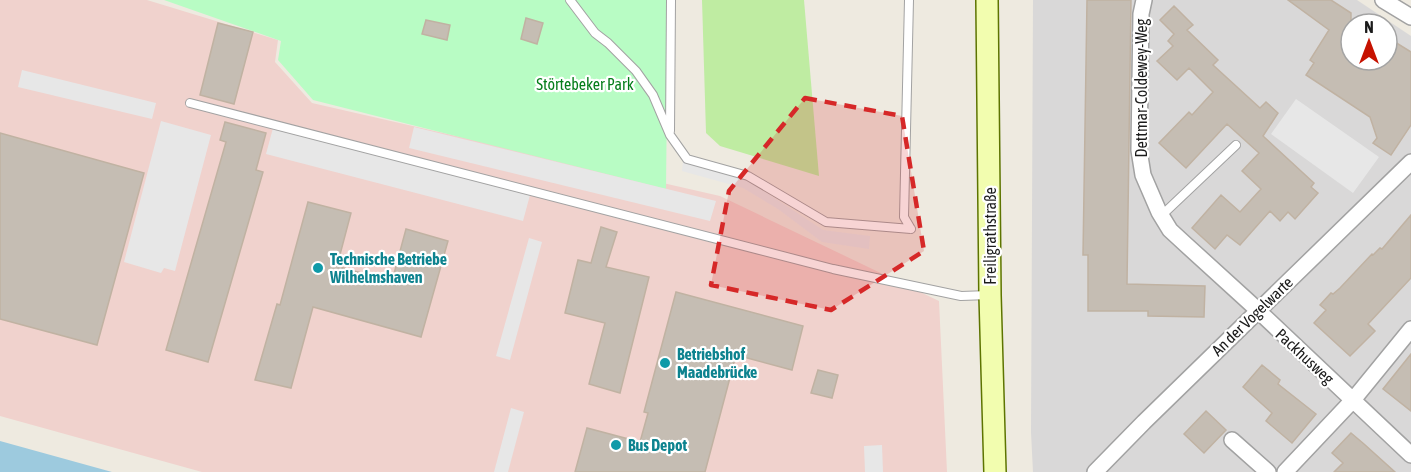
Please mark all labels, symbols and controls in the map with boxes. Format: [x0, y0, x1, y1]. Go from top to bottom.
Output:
north arrow [1339, 12, 1399, 72]
street label: Dettmar-Coldewey-Weg [1132, 18, 1151, 157]
text: N [1364, 18, 1374, 36]
park label: Störtebeker Park [536, 75, 634, 93]
street label: Freiligrathstraße [981, 187, 1000, 285]
place label: Technische Betriebe Wilhelmshaven [329, 250, 447, 286]
marker: Technische Betriebe Wilhelmshaven [311, 261, 325, 275]
street label: An der Vogelwarte [1208, 273, 1297, 360]
street label: Packhusweg [1272, 325, 1338, 388]
place label: Betriebshof Maadebrücke [677, 345, 757, 381]
marker: Betriebshof Maadebrücke [658, 356, 672, 370]
place label: Bus Depot [628, 436, 687, 454]
marker: Bus Depot [609, 438, 623, 452]

